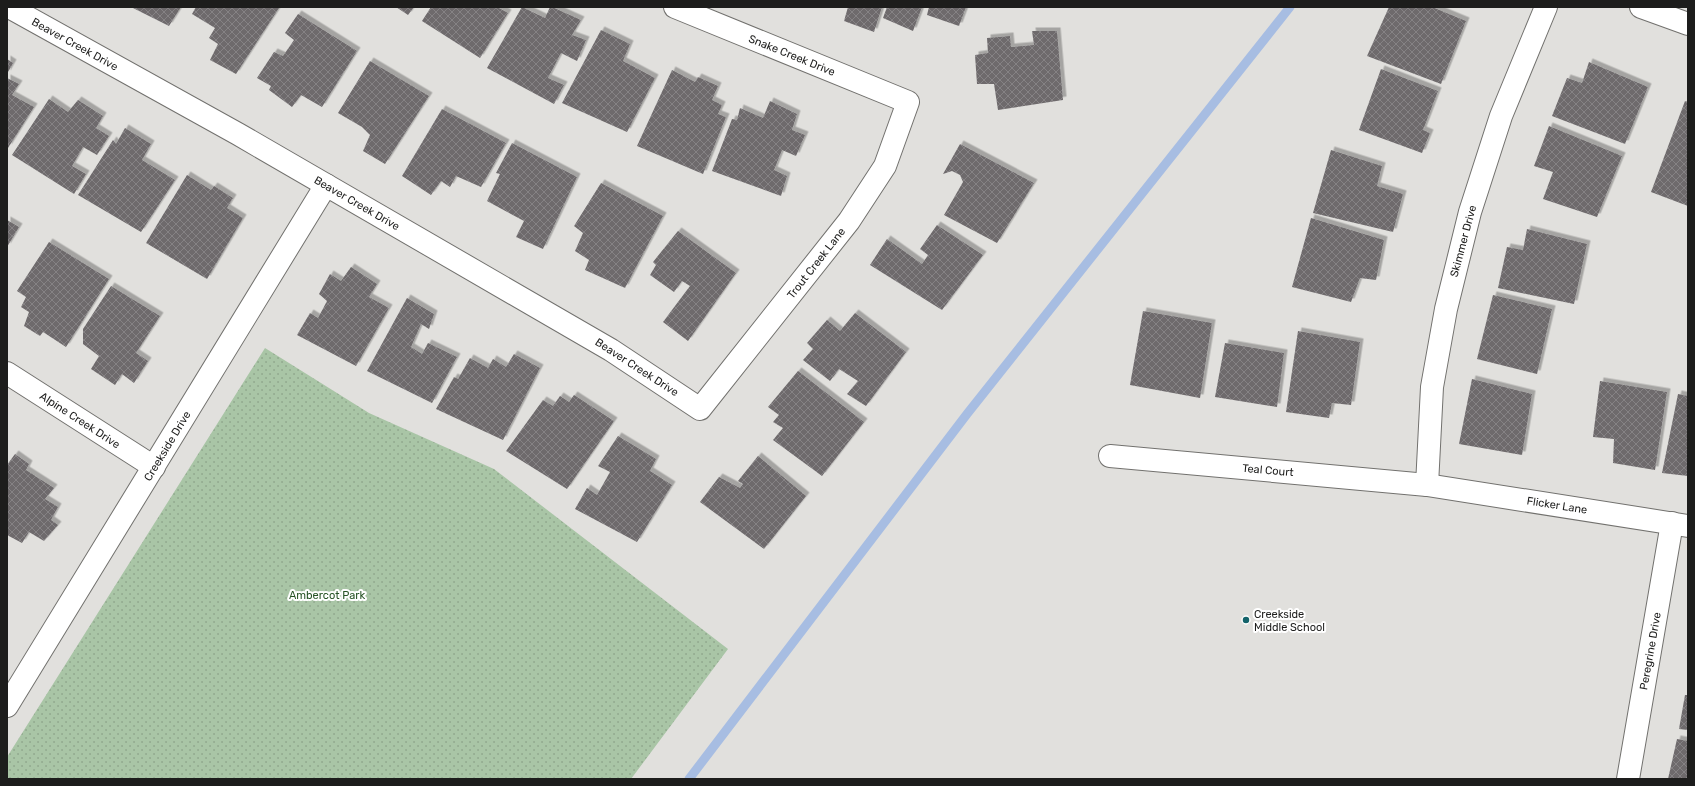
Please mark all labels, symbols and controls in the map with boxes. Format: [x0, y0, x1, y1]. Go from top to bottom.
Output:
street label: Beaver Creek Drive [29, 15, 120, 74]
street label: Snake Creek Drive [747, 32, 837, 79]
street label: Beaver Creek Drive [312, 174, 402, 233]
street label: Skimmer Drive [1448, 204, 1479, 279]
street label: Trout Creek Lane [785, 225, 848, 301]
street label: Beaver Creek Drive [593, 336, 681, 399]
street label: Alpine Creek Drive [37, 390, 122, 451]
street label: Creekside Drive [141, 409, 193, 484]
street label: Teal Court [1242, 462, 1295, 479]
street label: Flicker Lane [1526, 494, 1588, 517]
park label: Ambercot Park [289, 589, 365, 602]
place label: Creekside Middle School [1254, 608, 1325, 634]
street label: Peregrine Drive [1637, 611, 1664, 691]
marker: Creekside Middle School [1241, 615, 1251, 625]

